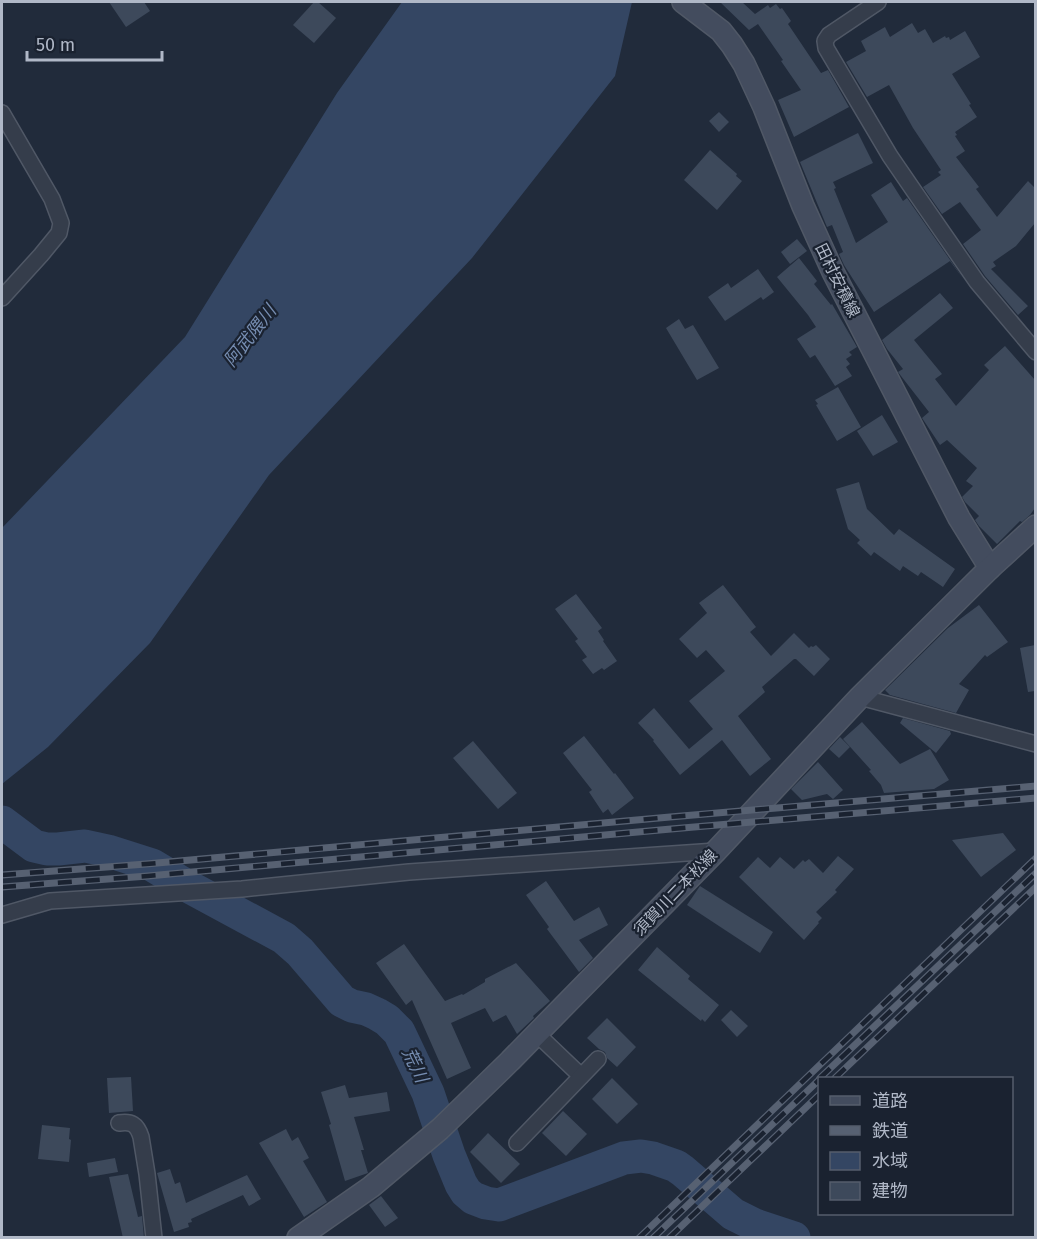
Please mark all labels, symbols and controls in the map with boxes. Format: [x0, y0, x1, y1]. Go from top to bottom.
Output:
scale bar [27, 24, 162, 62]
text: 50 m [36, 34, 75, 56]
street label: 田村安積線 [811, 240, 864, 320]
water label: 阿武隈川 [219, 299, 282, 371]
street label: 須賀川二本松線 [630, 845, 721, 939]
water label: 荒川 [397, 1044, 434, 1088]
legend [818, 1077, 1013, 1215]
text: 道路 [872, 1090, 908, 1112]
text: 鉄道 [872, 1120, 908, 1142]
text: 水域 [872, 1150, 908, 1172]
text: 建物 [872, 1180, 908, 1202]

